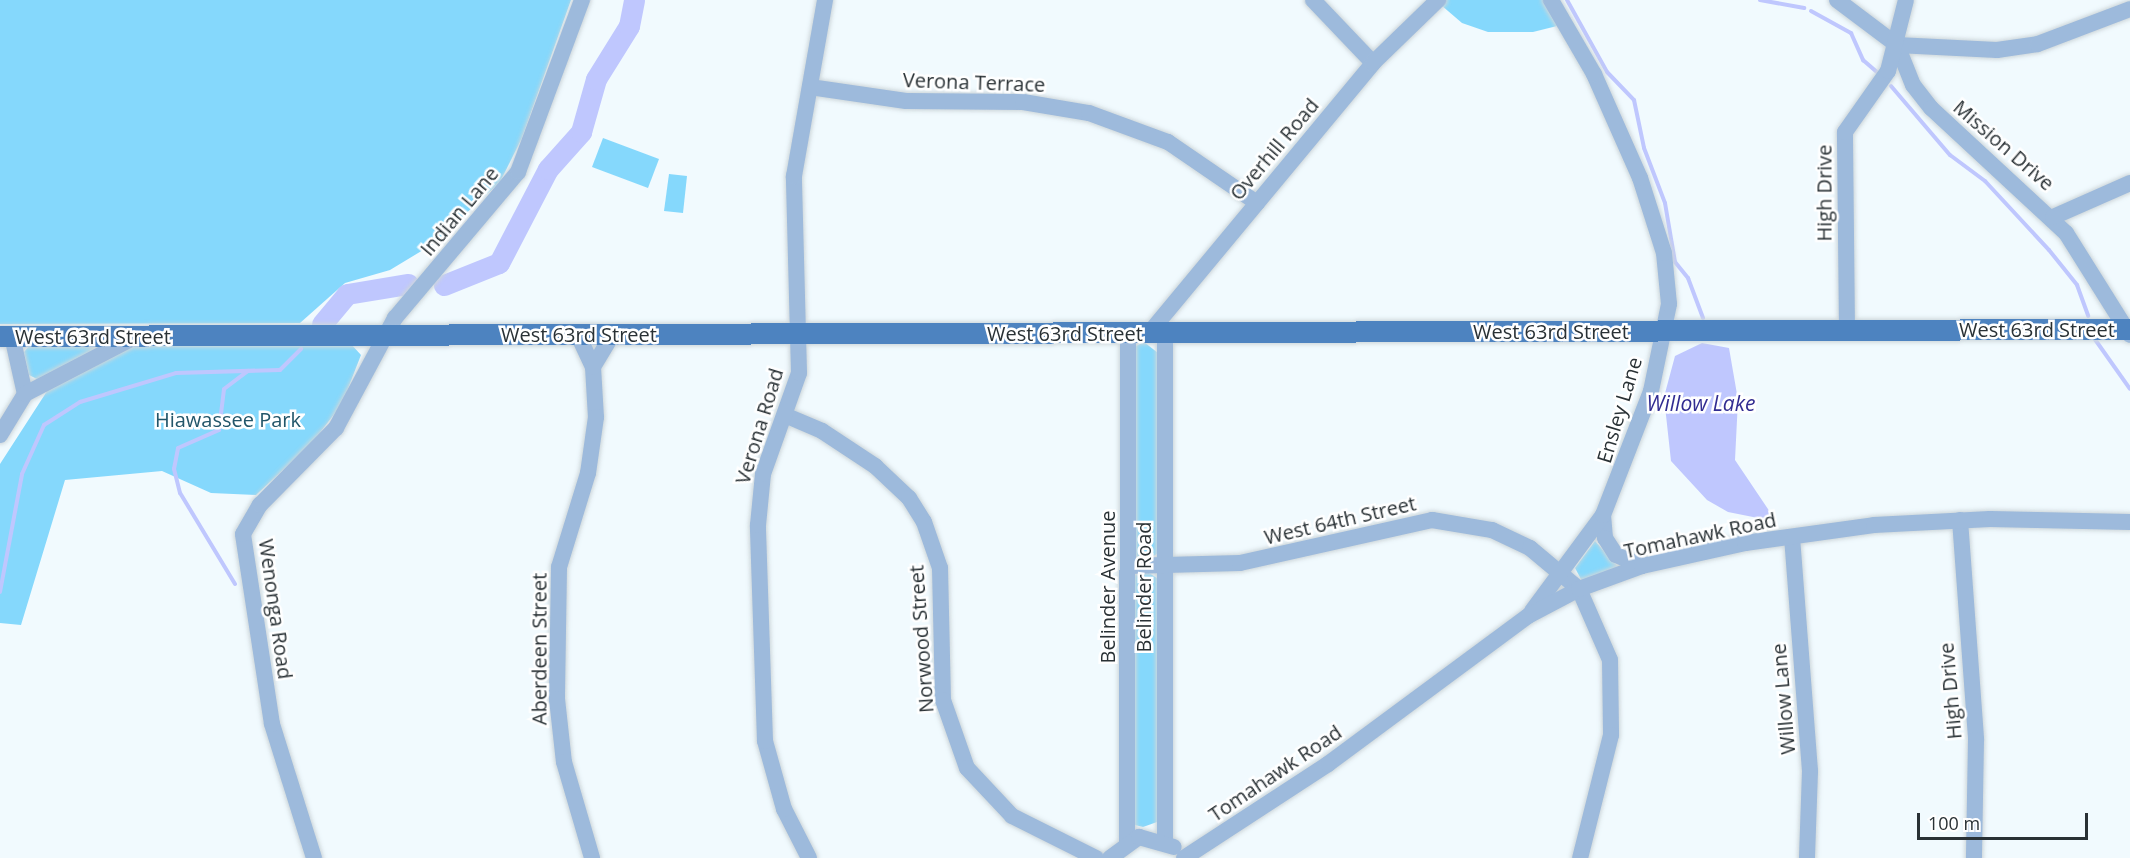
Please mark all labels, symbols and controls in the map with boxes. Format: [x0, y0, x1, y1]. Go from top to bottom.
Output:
street label: Verona Terrace [902, 68, 1046, 96]
street label: Overhill Road [1225, 93, 1323, 205]
street label: Mission Drive [1949, 95, 2059, 195]
street label: High Drive [1812, 144, 1836, 242]
street label: Indian Lane [415, 162, 503, 260]
street label: West 63rd Street [1959, 317, 2115, 341]
street label: West 63rd Street [1473, 319, 1629, 343]
street label: West 63rd Street [987, 321, 1143, 345]
street label: West 63rd Street [501, 322, 657, 346]
street label: West 63rd Street [15, 324, 171, 348]
street label: Ensley Lane [1592, 354, 1646, 466]
street label: Verona Road [730, 365, 788, 487]
water label: Willow Lake [1647, 390, 1755, 416]
park label: Hiawassee Park [155, 407, 301, 431]
street label: West 64th Street [1262, 491, 1418, 549]
street label: Tomahawk Road [1622, 507, 1778, 563]
street label: Belinder Avenue [1095, 511, 1119, 663]
street label: Belinder Road [1131, 521, 1155, 653]
street label: Wenonga Road [254, 537, 298, 681]
street label: Norwood Street [904, 564, 938, 714]
street label: Aberdeen Street [527, 573, 551, 725]
street label: Willow Lane [1766, 642, 1800, 756]
street label: High Drive [1934, 642, 1966, 740]
street label: Tomahawk Road [1204, 720, 1346, 826]
scale bar [1920, 801, 2091, 839]
text: 100 m [1928, 811, 1980, 835]

